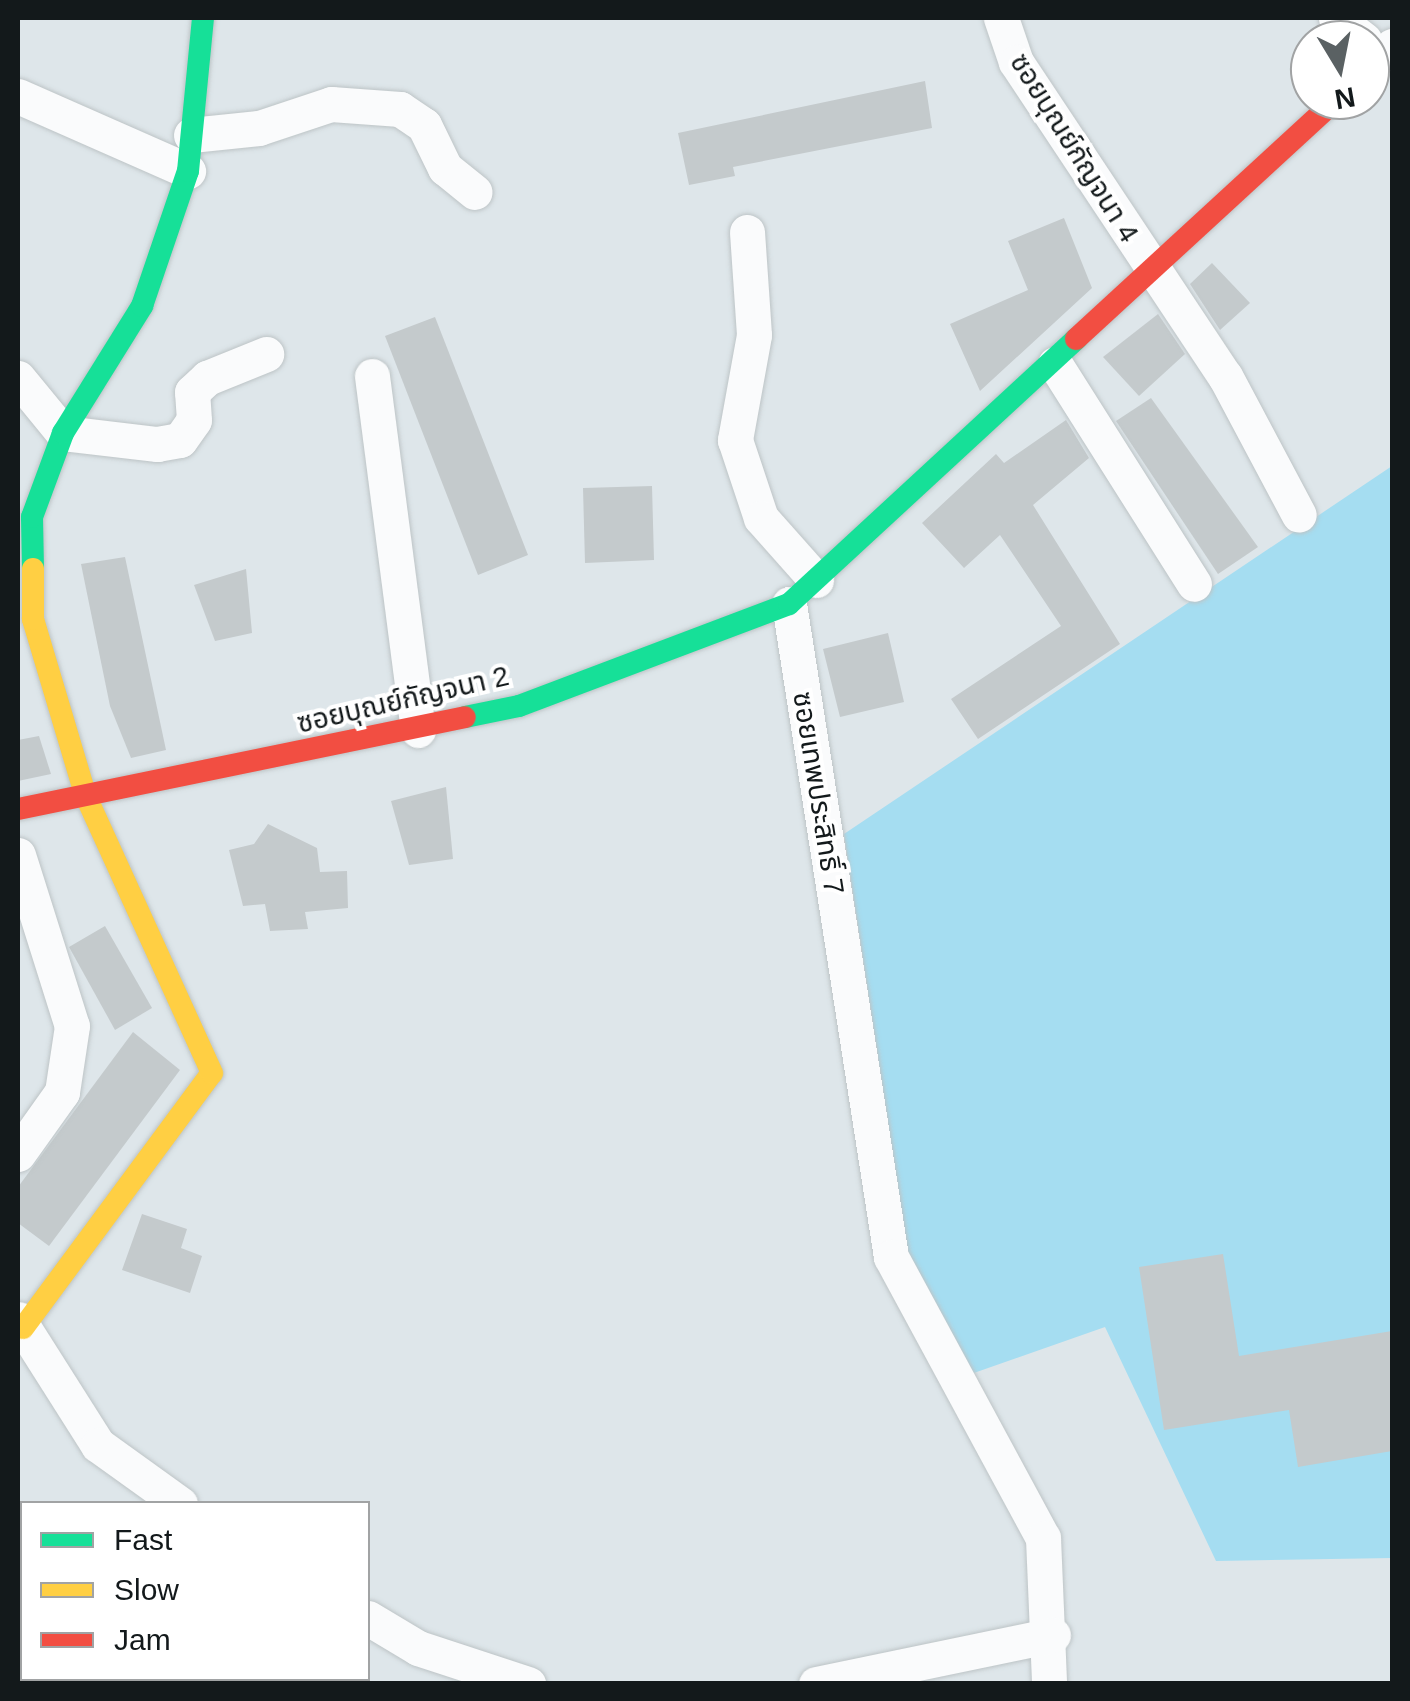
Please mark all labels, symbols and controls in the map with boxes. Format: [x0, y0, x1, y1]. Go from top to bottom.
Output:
north arrow [1290, 20, 1390, 120]
street label: ซอยบุณย์กัญจนา 4 [1002, 47, 1146, 249]
text: N [1332, 81, 1358, 115]
street label: ซอยบุณย์กัญจนา 2 [294, 659, 512, 741]
street label: ซอยเทพประสิทธิ์ 7 [785, 689, 851, 897]
legend [20, 1501, 370, 1681]
text: Fast [114, 1523, 172, 1556]
text: Slow [114, 1573, 179, 1606]
text: Jam [114, 1623, 171, 1656]

